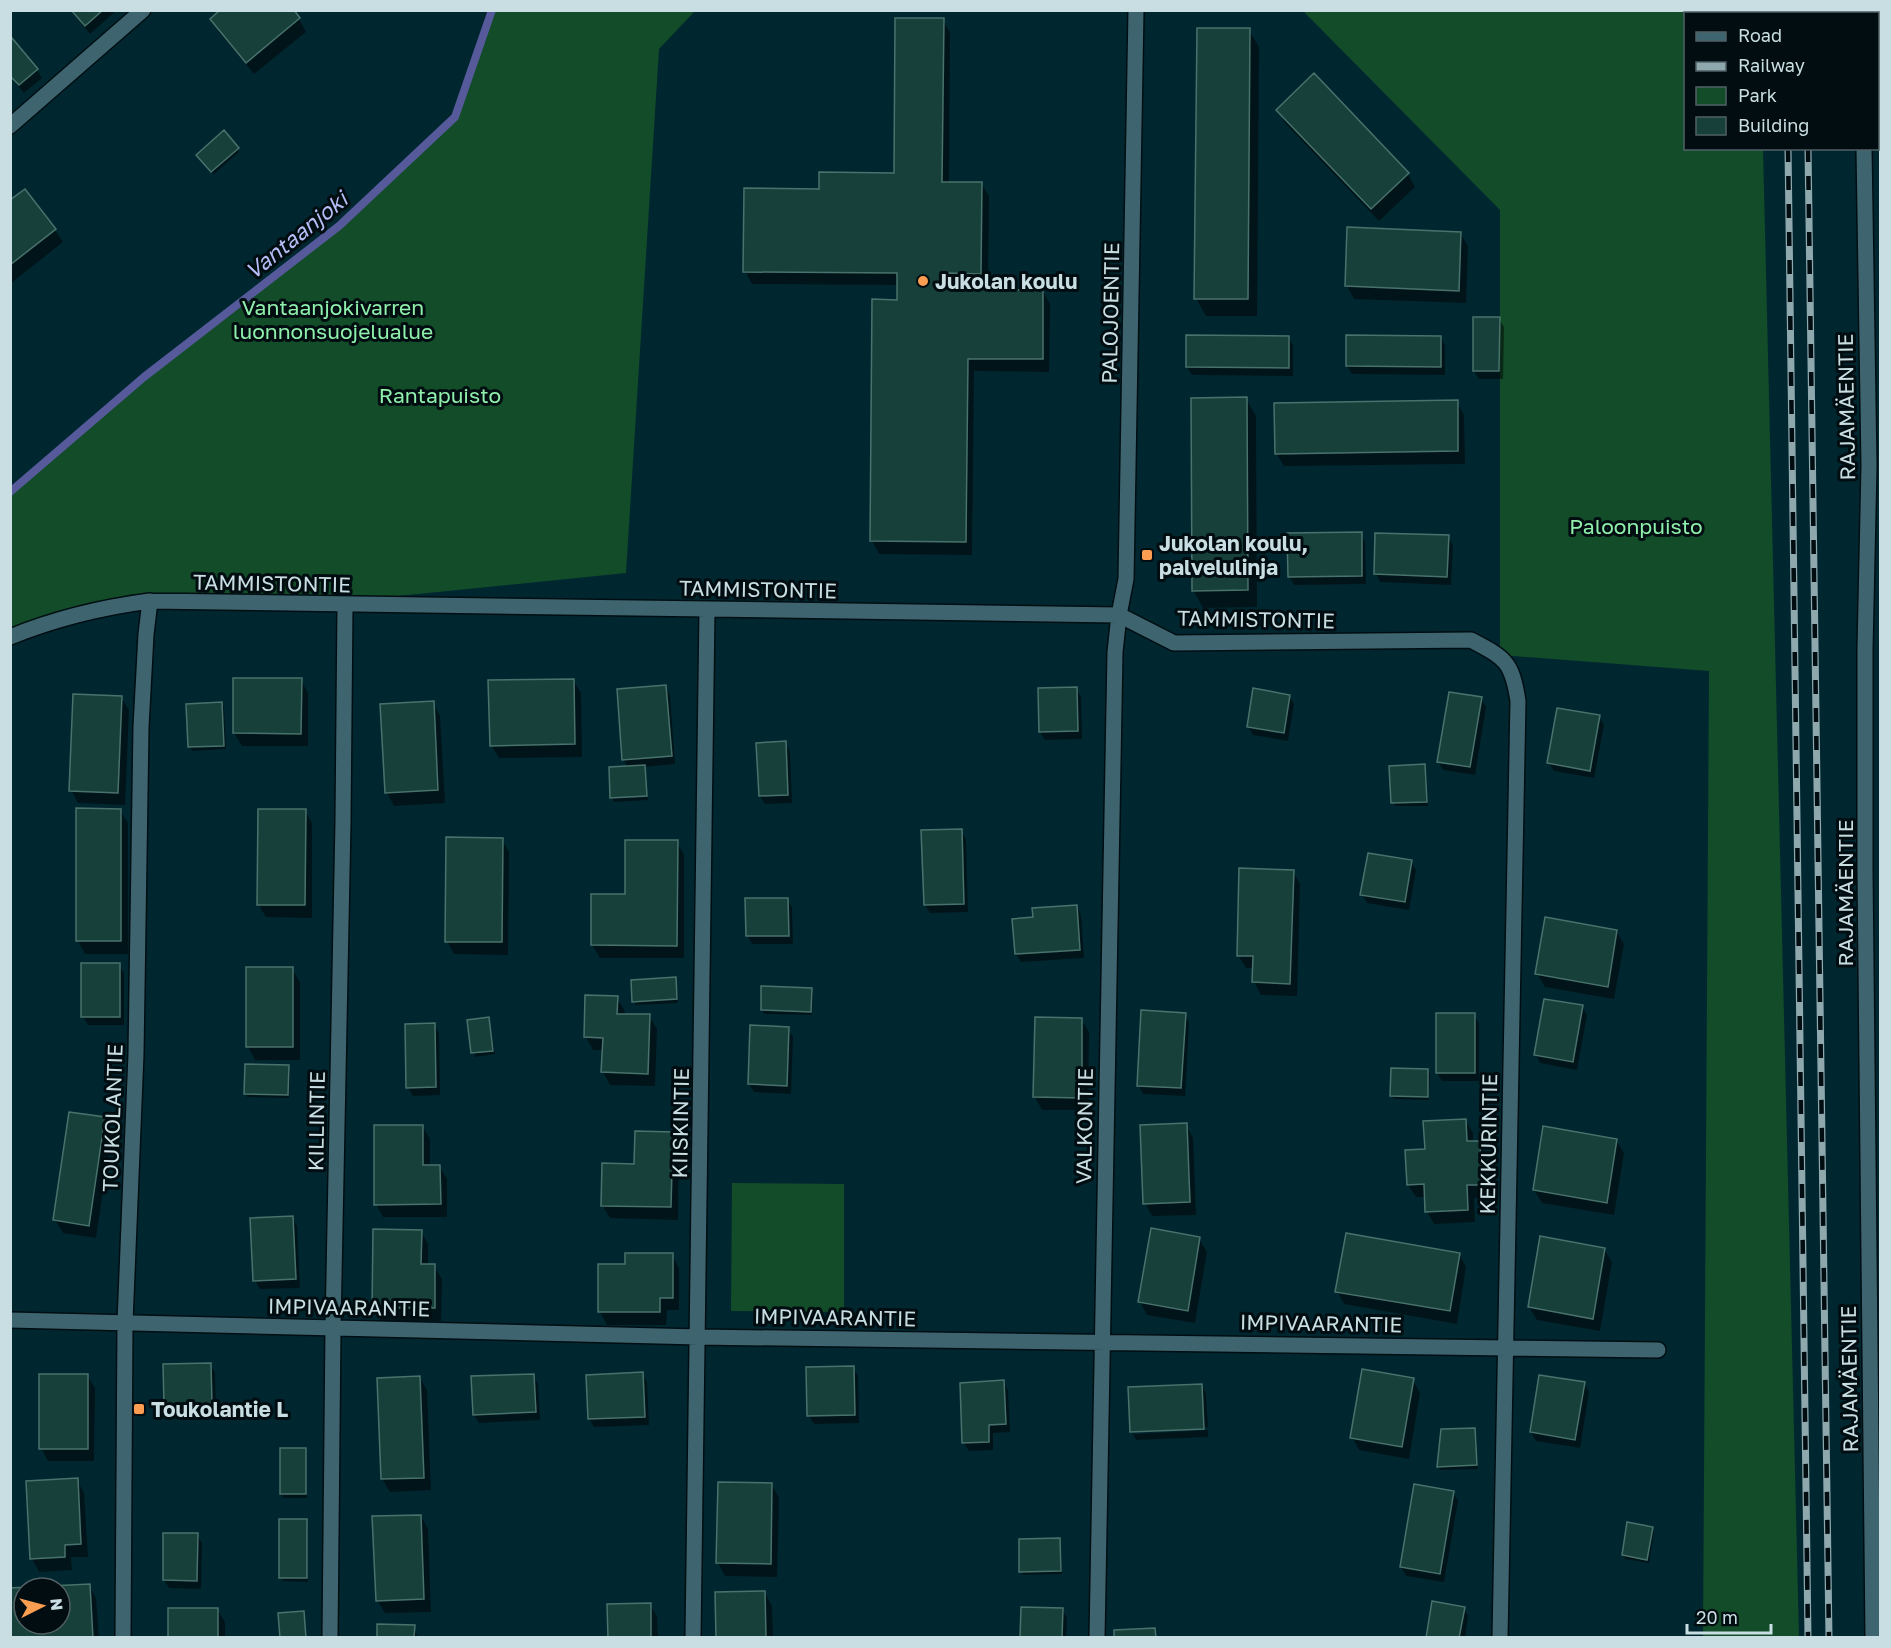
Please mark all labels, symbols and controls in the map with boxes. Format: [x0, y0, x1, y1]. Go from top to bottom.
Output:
legend [1684, 12, 1879, 150]
text: Road [1738, 24, 1782, 46]
text: Railway [1738, 54, 1805, 76]
text: Park [1738, 84, 1777, 106]
text: Building [1738, 114, 1809, 136]
water label: Vantaanjoki [239, 184, 355, 284]
street label: PALOJOENTIE [1096, 242, 1124, 384]
place label: Jukolan koulu [935, 268, 1077, 294]
marker: Jukolan koulu [916, 274, 930, 288]
park label: Vantaanjokivarren luonnonsuojelualue [233, 294, 433, 344]
street label: RAJAMÄENTIE [1832, 333, 1860, 481]
park label: Rantapuisto [379, 382, 501, 408]
park label: Paloonpuisto [1569, 513, 1703, 539]
place label: Jukolan koulu, palvelulinja [1159, 530, 1308, 580]
marker: Jukolan koulu, palvelulinja [1140, 548, 1154, 562]
street label: TAMMISTONTIE [193, 569, 351, 597]
street label: TAMMISTONTIE [679, 575, 837, 603]
street label: TAMMISTONTIE [1177, 605, 1335, 633]
street label: RAJAMÄENTIE [1832, 820, 1858, 966]
street label: TOUKOLANTIE [96, 1044, 128, 1192]
street label: KIISKINTIE [666, 1067, 694, 1179]
street label: VALKONTIE [1070, 1068, 1098, 1184]
street label: KILLINTIE [302, 1071, 330, 1171]
street label: KEKKURINTIE [1474, 1073, 1502, 1215]
street label: IMPIVAARANTIE [268, 1293, 430, 1321]
street label: IMPIVAARANTIE [754, 1303, 916, 1331]
street label: RAJAMÄENTIE [1835, 1305, 1863, 1453]
street label: IMPIVAARANTIE [1240, 1309, 1402, 1337]
place label: Toukolantie L [151, 1396, 288, 1422]
marker: Toukolantie L [132, 1402, 146, 1416]
north arrow [12, 1576, 72, 1636]
text: N [46, 1597, 67, 1612]
scale bar [1687, 1597, 1771, 1635]
text: 20 m [1696, 1606, 1738, 1628]

